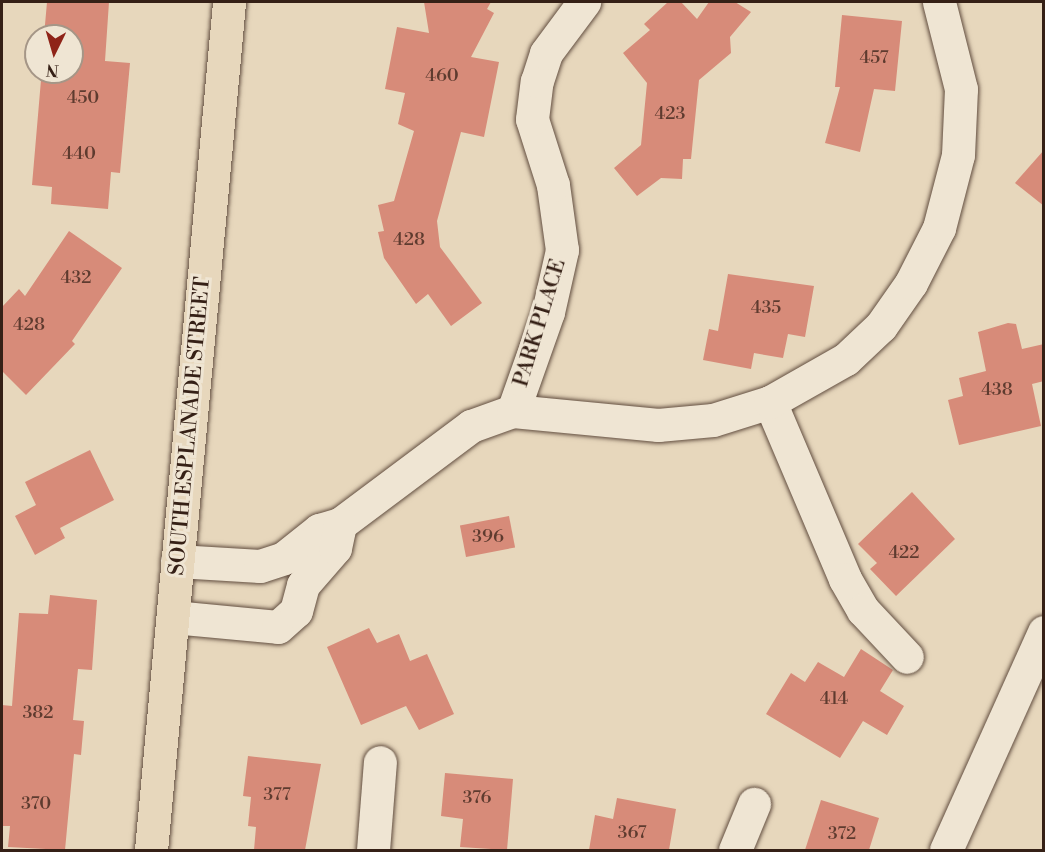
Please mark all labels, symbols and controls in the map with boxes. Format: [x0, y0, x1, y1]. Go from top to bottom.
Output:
north arrow [24, 24, 84, 84]
house number: 457 [859, 47, 889, 69]
text: N [45, 59, 60, 80]
house number: 460 [425, 65, 459, 87]
house number: 450 [67, 87, 99, 109]
house number: 423 [655, 103, 685, 125]
house number: 440 [62, 143, 96, 165]
house number: 428 [393, 229, 425, 251]
street label: PARK PLACE [509, 256, 571, 390]
house number: 432 [61, 267, 91, 289]
street label: SOUTH ESPLANADE STREET [164, 276, 216, 576]
house number: 435 [751, 297, 781, 319]
house number: 428 [13, 314, 45, 336]
house number: 438 [981, 379, 1013, 401]
house number: 396 [472, 526, 504, 548]
house number: 422 [888, 542, 920, 564]
house number: 414 [820, 688, 848, 710]
house number: 382 [22, 702, 54, 724]
house number: 377 [263, 784, 291, 806]
house number: 376 [463, 787, 491, 809]
house number: 370 [21, 793, 51, 815]
house number: 367 [618, 822, 646, 844]
house number: 372 [828, 823, 856, 845]

